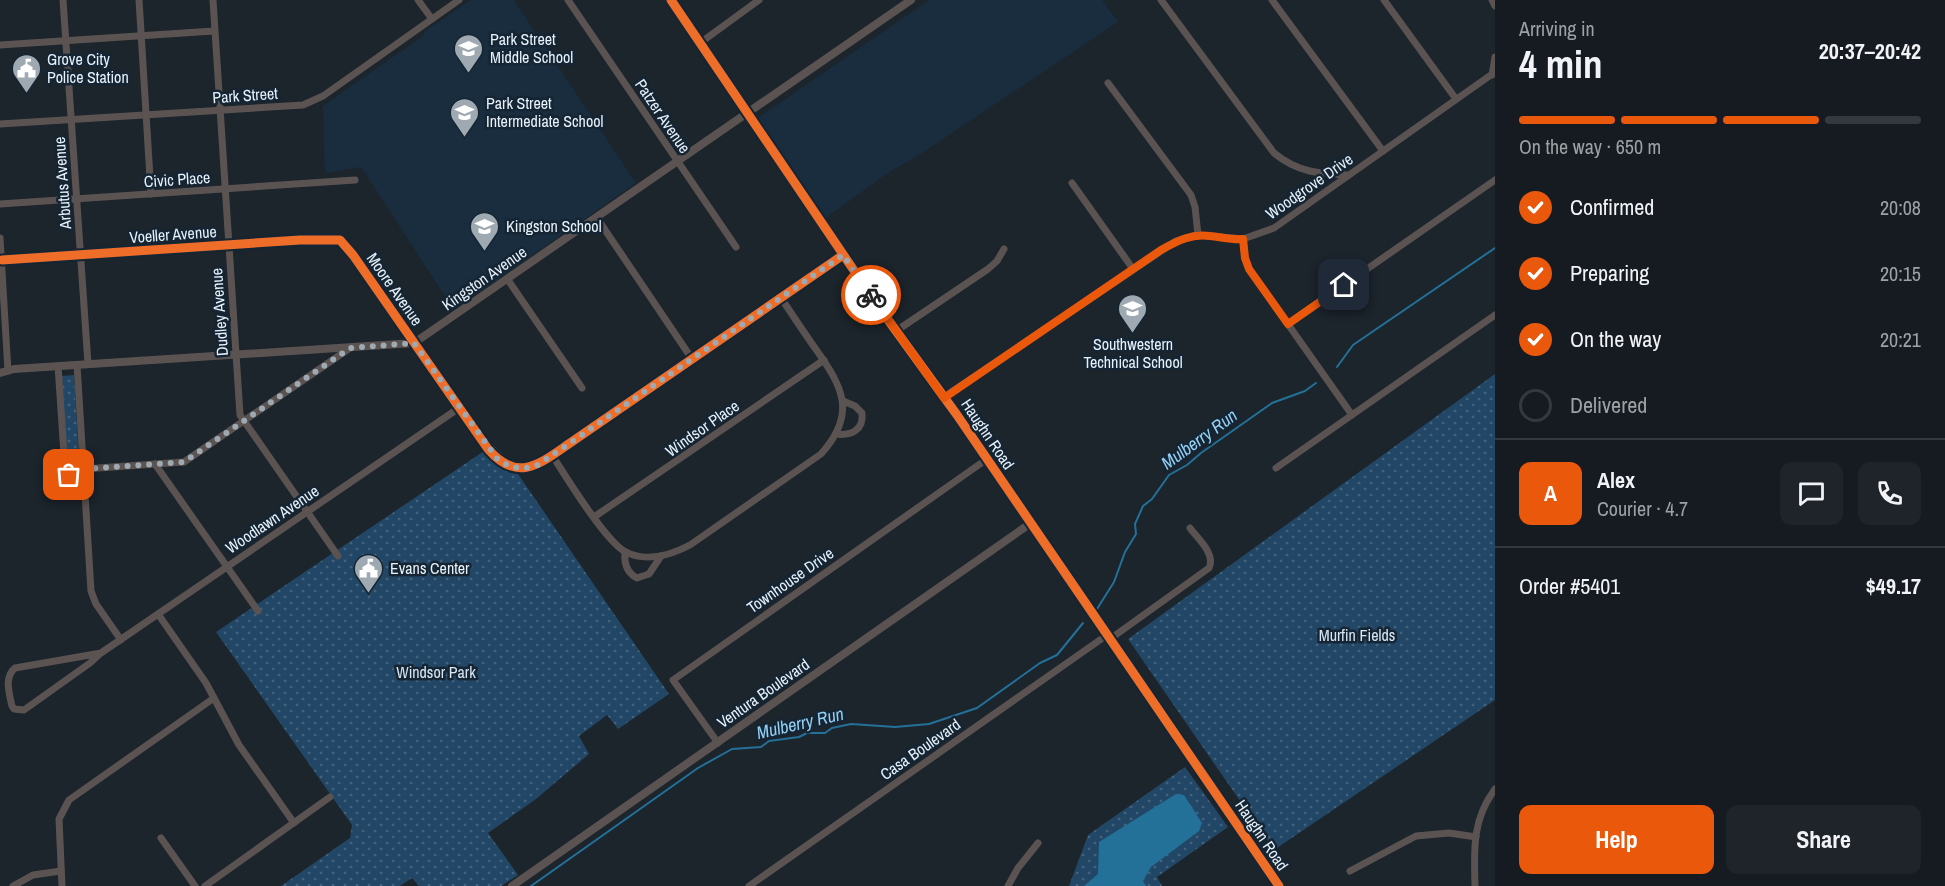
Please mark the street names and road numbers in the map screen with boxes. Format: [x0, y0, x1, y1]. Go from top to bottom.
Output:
street label: Patzer Avenue [630, 75, 696, 157]
street label: Park Street [211, 82, 279, 108]
street label: Arbutus Avenue [48, 136, 76, 231]
street label: Woodgrove Drive [1261, 148, 1357, 224]
street label: Civic Place [143, 166, 211, 192]
street label: Voeller Avenue [129, 220, 217, 248]
street label: Kingston Avenue [437, 241, 531, 315]
street label: Moore Avenue [362, 248, 428, 330]
street label: Dudley Avenue [205, 267, 233, 357]
street label: Haughn Road [956, 394, 1020, 474]
street label: Windsor Place [661, 395, 743, 461]
street label: Woodlawn Avenue [221, 480, 323, 558]
street label: Townhouse Drive [742, 542, 838, 618]
street label: Ventura Boulevard [712, 653, 814, 733]
street label: Casa Boulevard [875, 713, 965, 785]
street label: Haughn Road [1230, 795, 1294, 875]

